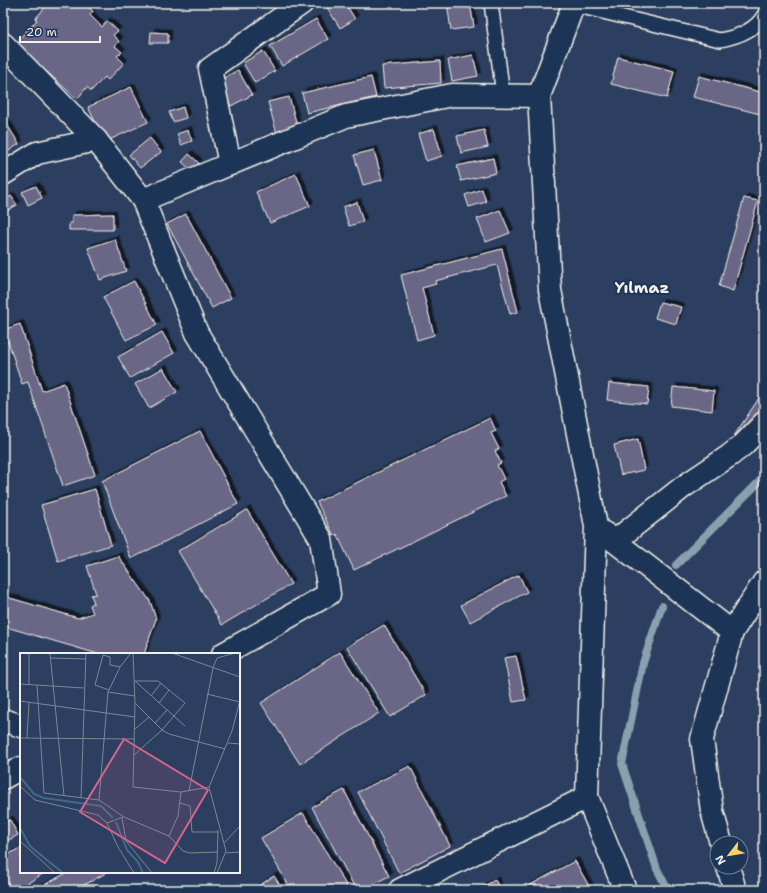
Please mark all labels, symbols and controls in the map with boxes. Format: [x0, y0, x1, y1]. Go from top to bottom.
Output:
scale bar [20, 18, 100, 44]
text: 20 m [26, 24, 57, 40]
district label: Yılmaz [615, 277, 669, 298]
inset map [20, 653, 240, 873]
north arrow [709, 835, 749, 875]
text: N [712, 852, 730, 867]

